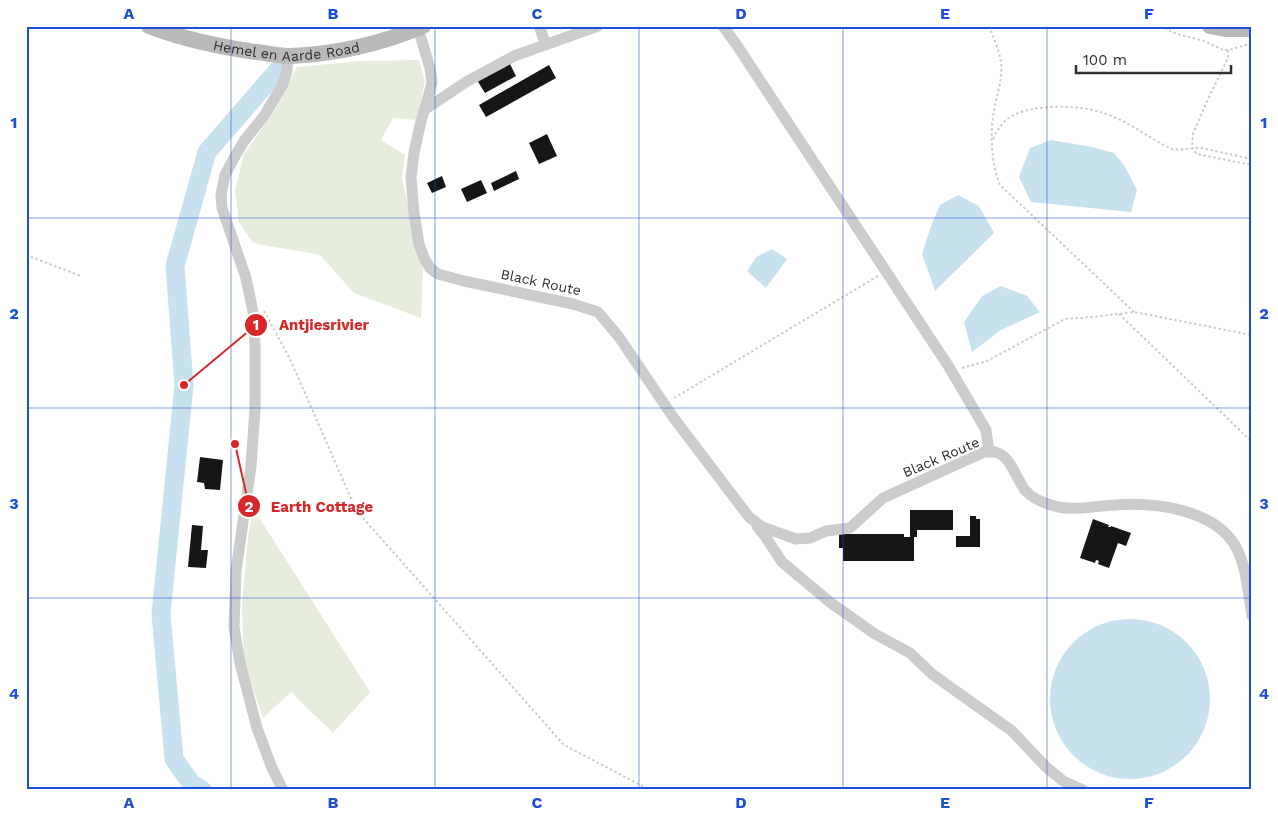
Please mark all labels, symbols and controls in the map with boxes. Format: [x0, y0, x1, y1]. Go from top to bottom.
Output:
text: A [124, 4, 135, 23]
text: B [328, 4, 339, 23]
text: C [532, 4, 543, 23]
text: D [735, 4, 747, 23]
text: E [940, 4, 950, 23]
text: F [1144, 4, 1154, 23]
street label: Hemel en Aarde Road [212, 37, 361, 64]
scale bar [1076, 42, 1230, 74]
text: 100 m [1083, 51, 1127, 69]
text: 1 [11, 113, 17, 132]
text: 1 [1261, 113, 1267, 132]
street label: Black Route [499, 266, 583, 298]
text: 2 [9, 304, 19, 323]
text: 2 [1259, 304, 1269, 323]
callout: Antjiesrivier [243, 310, 379, 340]
text: 1 [253, 316, 259, 334]
text: Antjiesrivier [279, 316, 370, 334]
street label: Black Route [900, 434, 982, 480]
callout: Earth Cottage [236, 491, 384, 521]
text: 3 [9, 494, 19, 513]
text: 3 [1259, 494, 1269, 513]
text: 2 [245, 498, 254, 516]
text: Earth Cottage [271, 498, 374, 516]
text: 4 [9, 684, 19, 703]
text: 4 [1259, 684, 1269, 703]
text: A [124, 793, 135, 812]
text: B [328, 793, 339, 812]
text: C [532, 793, 543, 812]
text: D [735, 793, 747, 812]
text: E [940, 793, 950, 812]
text: F [1144, 793, 1154, 812]

